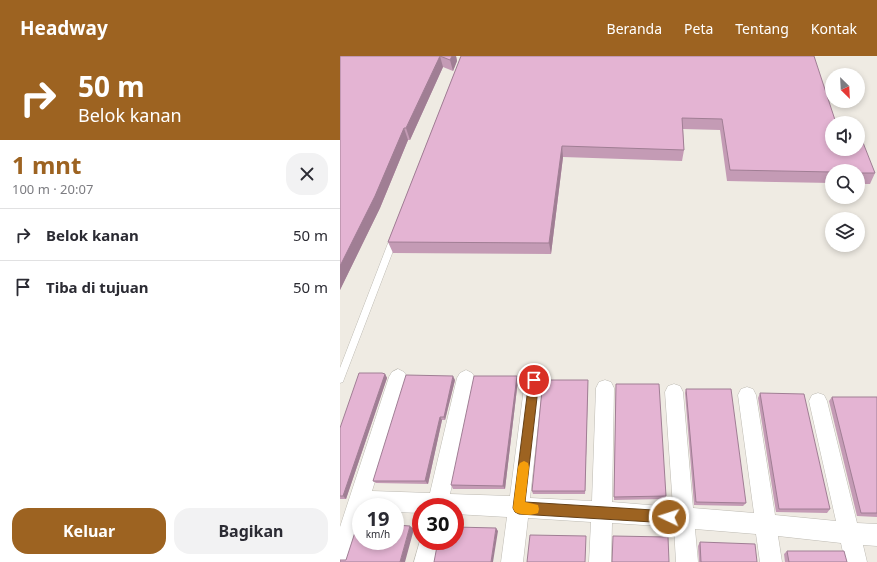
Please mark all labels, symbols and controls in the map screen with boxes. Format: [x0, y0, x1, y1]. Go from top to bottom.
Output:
text: Headway [20, 15, 108, 41]
text: Beranda [607, 19, 662, 38]
text: Peta [684, 19, 713, 38]
text: Tentang [735, 19, 789, 38]
text: Kontak [811, 19, 857, 38]
text: 50 m [78, 67, 145, 105]
north arrow [825, 68, 865, 108]
map controls [825, 68, 865, 252]
icon: right [12, 72, 64, 124]
text: Belok kanan [78, 103, 182, 127]
button: sound [825, 116, 865, 156]
text: 1 mnt [12, 148, 81, 181]
button: close [286, 153, 328, 195]
button: search [825, 164, 865, 204]
text: 100 m · 20:07 [12, 180, 93, 198]
button: layers [825, 212, 865, 252]
icon: right [12, 224, 34, 246]
text: Belok kanan [46, 225, 139, 245]
text: 50 m [293, 225, 328, 245]
icon: arrive [12, 276, 34, 298]
text: Tiba di tujuan [46, 277, 149, 297]
text: 50 m [293, 277, 328, 297]
pin [517, 363, 551, 397]
icon: arrive [523, 369, 545, 391]
position arrow [648, 496, 690, 538]
speed limit sign: 30 [412, 498, 464, 550]
text: 19 [367, 505, 389, 532]
button: Keluar [12, 508, 166, 554]
button: Bagikan [174, 508, 328, 554]
text: km/h [366, 527, 390, 541]

